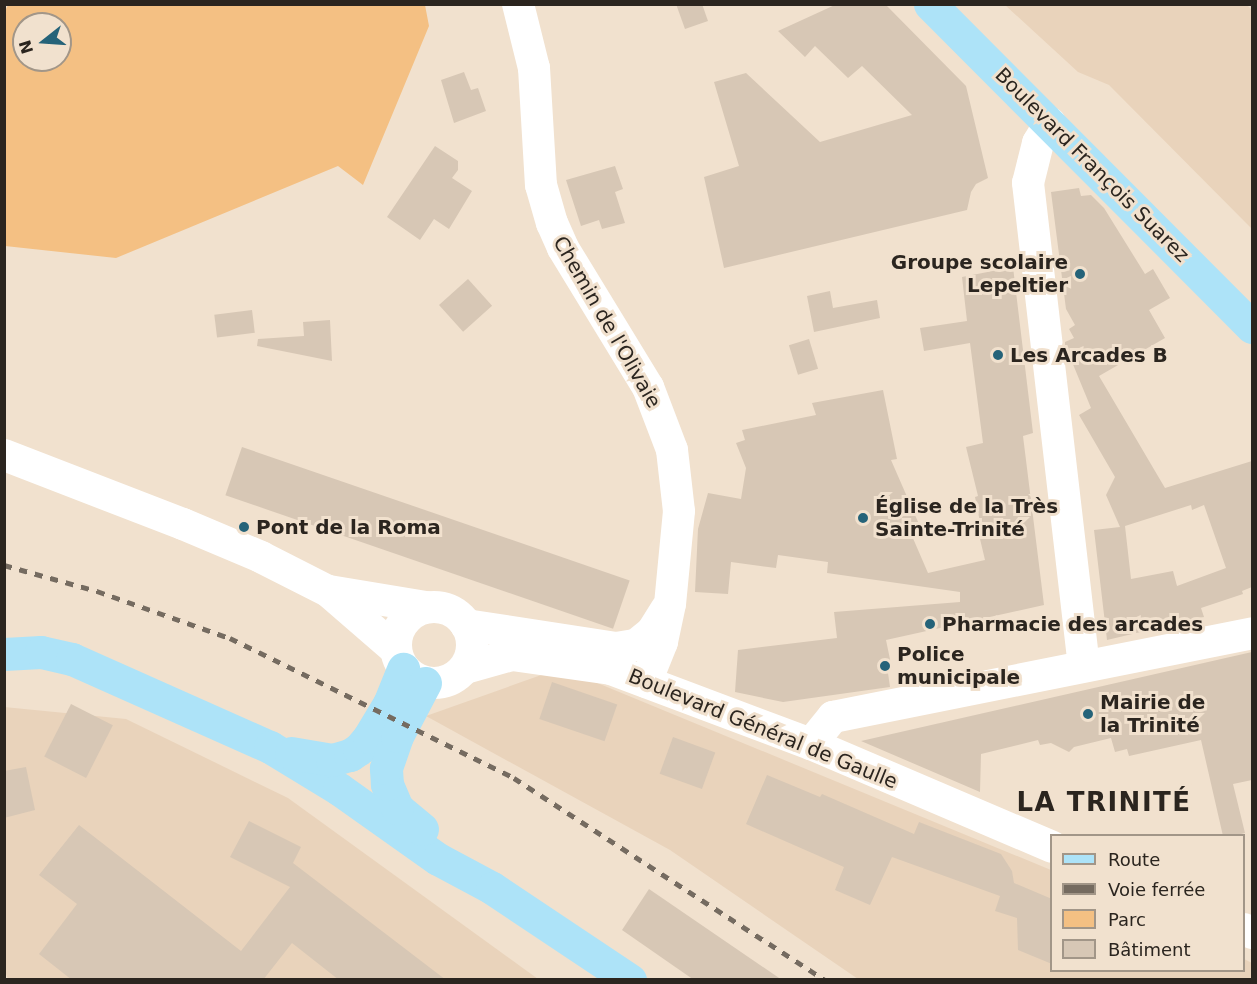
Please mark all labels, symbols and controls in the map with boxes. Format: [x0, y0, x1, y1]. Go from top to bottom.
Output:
north arrow [12, 12, 72, 72]
text: N [15, 38, 37, 56]
street label: Boulevard François Suarez [990, 63, 1194, 267]
street label: Chemin de l'Olivaie [548, 232, 666, 412]
place label: Groupe scolaire Lepeltier [891, 250, 1068, 297]
marker: Groupe scolaire Lepeltier [1073, 267, 1087, 281]
place label: Les Arcades B [1010, 343, 1168, 367]
marker: Les Arcades B [991, 348, 1005, 362]
place label: Église de la Très Sainte-Trinité [875, 494, 1058, 541]
marker: Église de la Très Sainte-Trinité [856, 511, 870, 525]
place label: Pont de la Roma [256, 515, 441, 539]
marker: Pont de la Roma [237, 520, 251, 534]
place label: Pharmacie des arcades [942, 612, 1203, 636]
marker: Pharmacie des arcades [923, 617, 937, 631]
place label: Police municipale [897, 642, 1020, 689]
marker: Police municipale [878, 659, 892, 673]
street label: Boulevard Général de Gaulle [625, 664, 901, 794]
place label: Mairie de la Trinité [1100, 690, 1205, 737]
marker: Mairie de la Trinité [1081, 707, 1095, 721]
district label: LA TRINITÉ [1016, 787, 1192, 819]
legend [1050, 834, 1245, 972]
text: Route [1108, 849, 1160, 870]
text: Voie ferrée [1108, 879, 1205, 900]
text: Parc [1108, 909, 1146, 930]
text: Bâtiment [1108, 939, 1191, 960]

